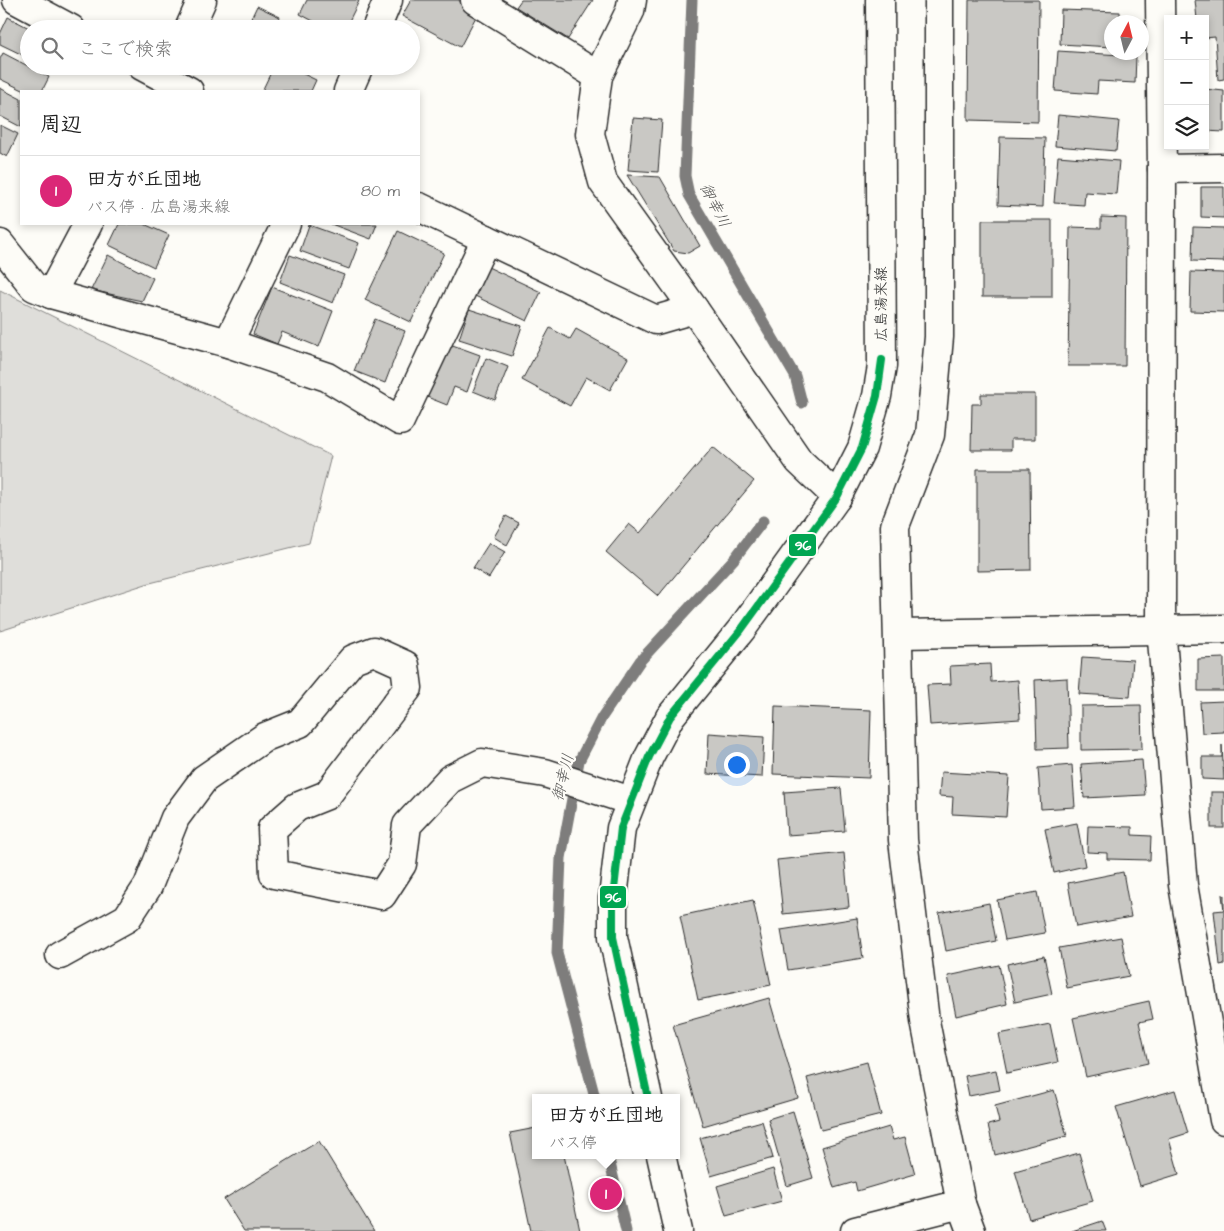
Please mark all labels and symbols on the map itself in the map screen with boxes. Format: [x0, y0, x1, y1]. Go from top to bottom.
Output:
north arrow [1104, 15, 1149, 60]
water label: 御幸川 [694, 179, 736, 232]
street label: 広島湯来線 [871, 266, 892, 342]
line badge: 96 [788, 533, 817, 557]
text: 96 [795, 536, 812, 556]
water label: 御幸川 [546, 751, 579, 803]
your location [724, 752, 750, 778]
line badge: 96 [599, 885, 627, 909]
text: 96 [605, 888, 622, 908]
pin: 1 [590, 1175, 622, 1213]

